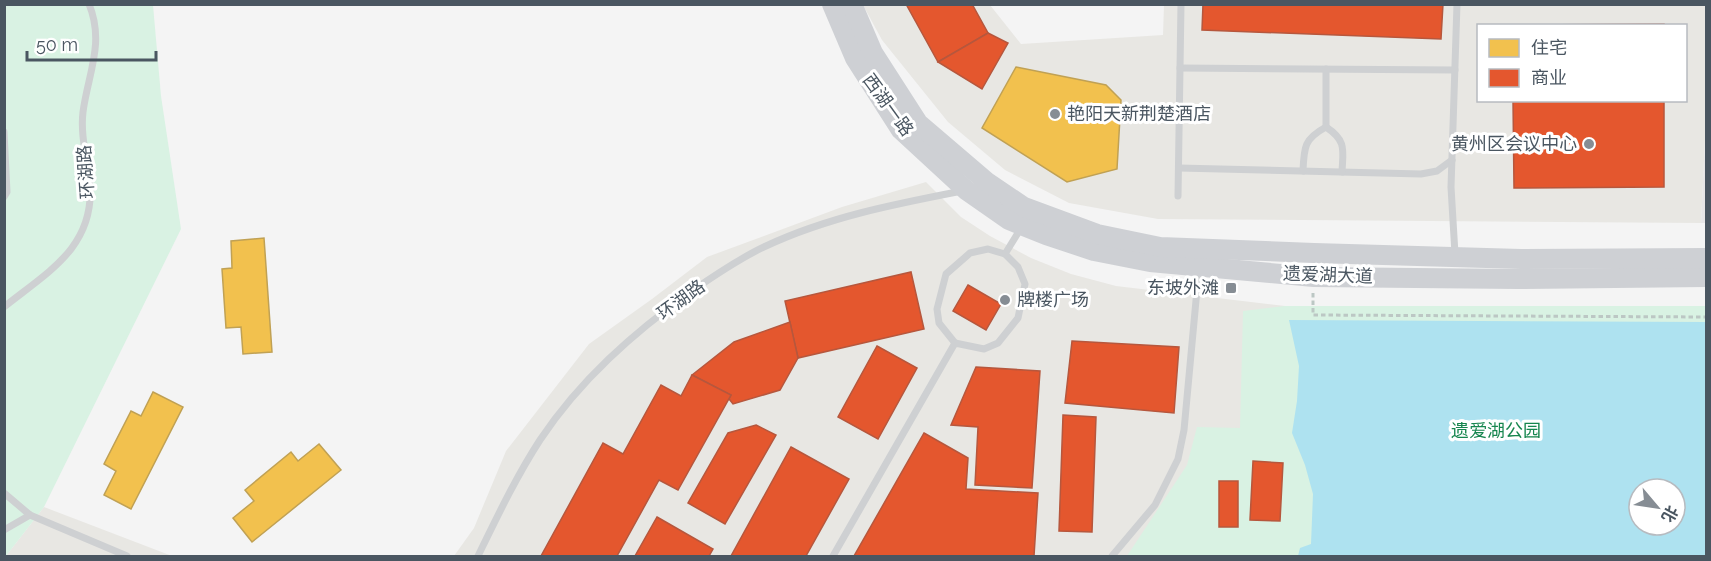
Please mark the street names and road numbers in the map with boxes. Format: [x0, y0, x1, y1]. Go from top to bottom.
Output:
street label: 西湖一路 [859, 69, 918, 140]
street label: 环湖路 [73, 144, 98, 200]
street label: 遗爱湖大道 [1283, 262, 1373, 287]
street label: 环湖路 [653, 275, 709, 324]

